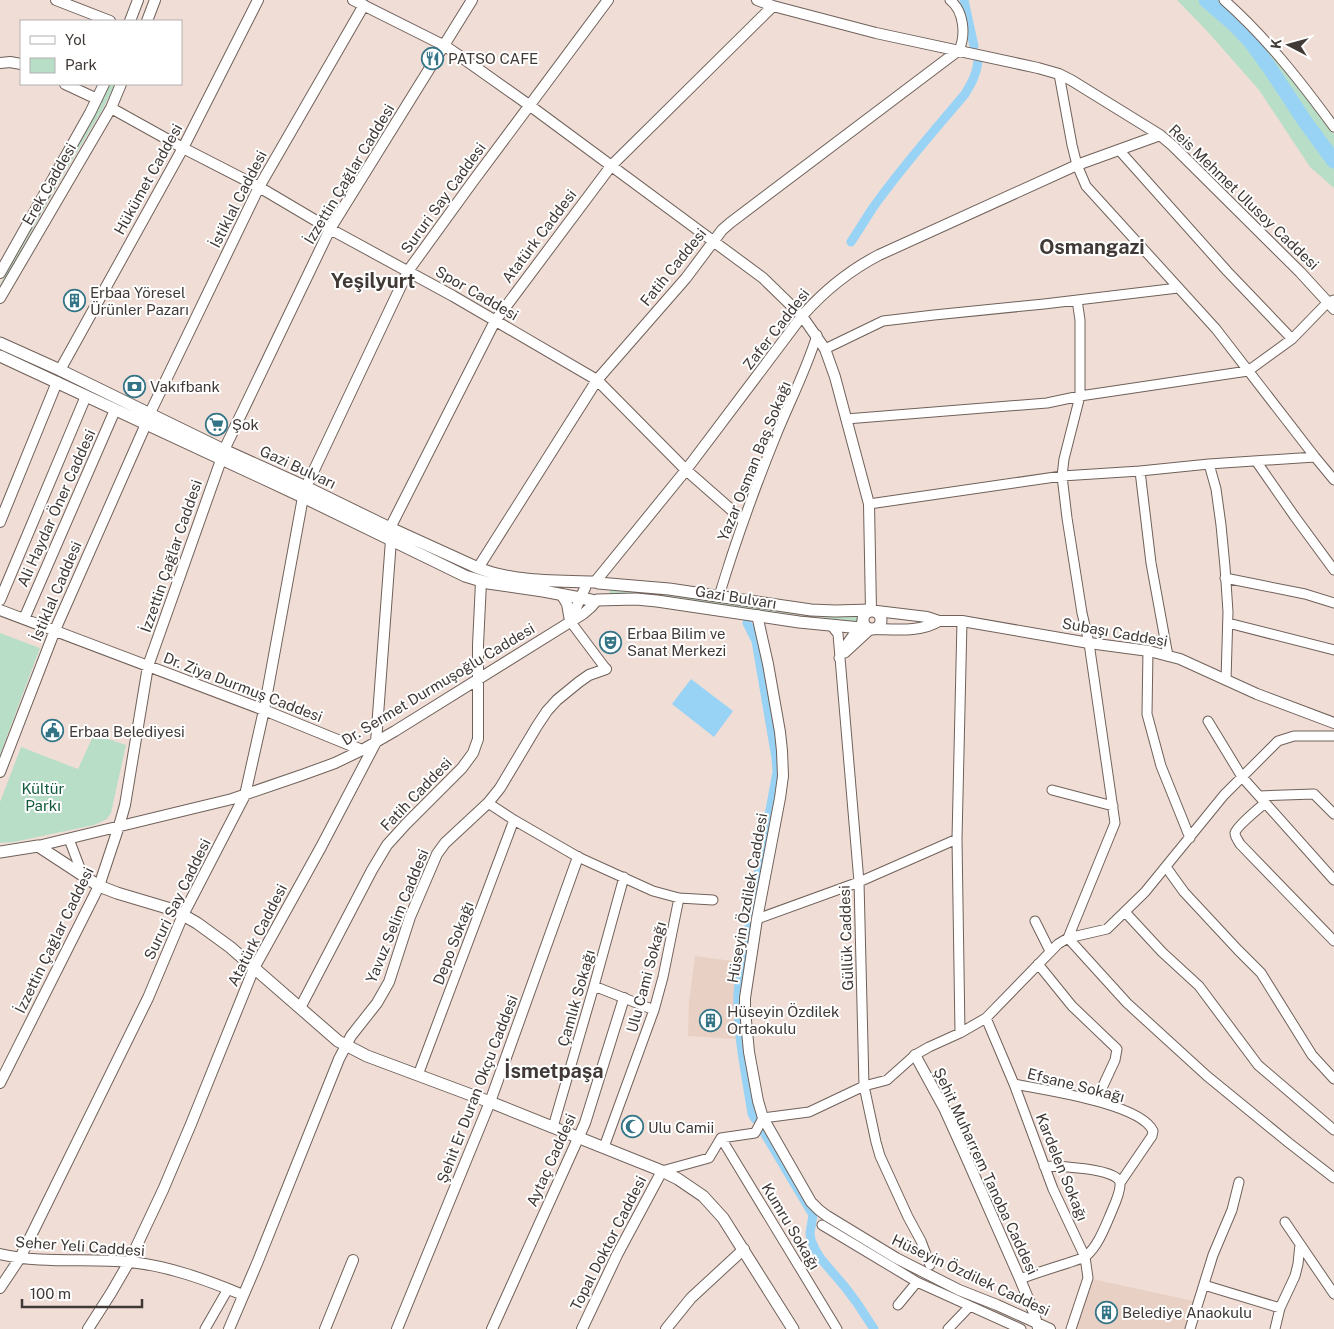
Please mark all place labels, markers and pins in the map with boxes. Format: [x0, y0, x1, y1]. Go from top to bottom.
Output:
restaurant icon: PATSO CAFE [420, 46, 444, 70]
place label: PATSO CAFE [448, 50, 538, 67]
place label: Erbaa Yöresel Ürünler Pazarı [90, 284, 189, 318]
building icon: Erbaa Yöresel Ürünler Pazarı [62, 289, 86, 313]
bank icon: Vakıfbank [122, 374, 146, 398]
place label: Vakıfbank [150, 378, 220, 395]
supermarket icon: Şok [204, 412, 228, 436]
place label: Şok [232, 416, 259, 433]
place label: Erbaa Bilim ve Sanat Merkezi [627, 625, 726, 659]
theatre icon: Erbaa Bilim ve Sanat Merkezi [599, 630, 623, 654]
public building icon: Erbaa Belediyesi [41, 719, 65, 743]
place label: Erbaa Belediyesi [69, 723, 185, 740]
place label: Hüseyin Özdilek Ortaokulu [727, 1002, 839, 1037]
building icon: Hüseyin Özdilek Ortaokulu [699, 1008, 723, 1032]
mosque icon: Ulu Camii [620, 1115, 644, 1139]
place label: Ulu Camii [648, 1119, 714, 1136]
building icon: Belediye Anaokulu [1094, 1300, 1118, 1324]
place label: Belediye Anaokulu [1122, 1304, 1252, 1321]

